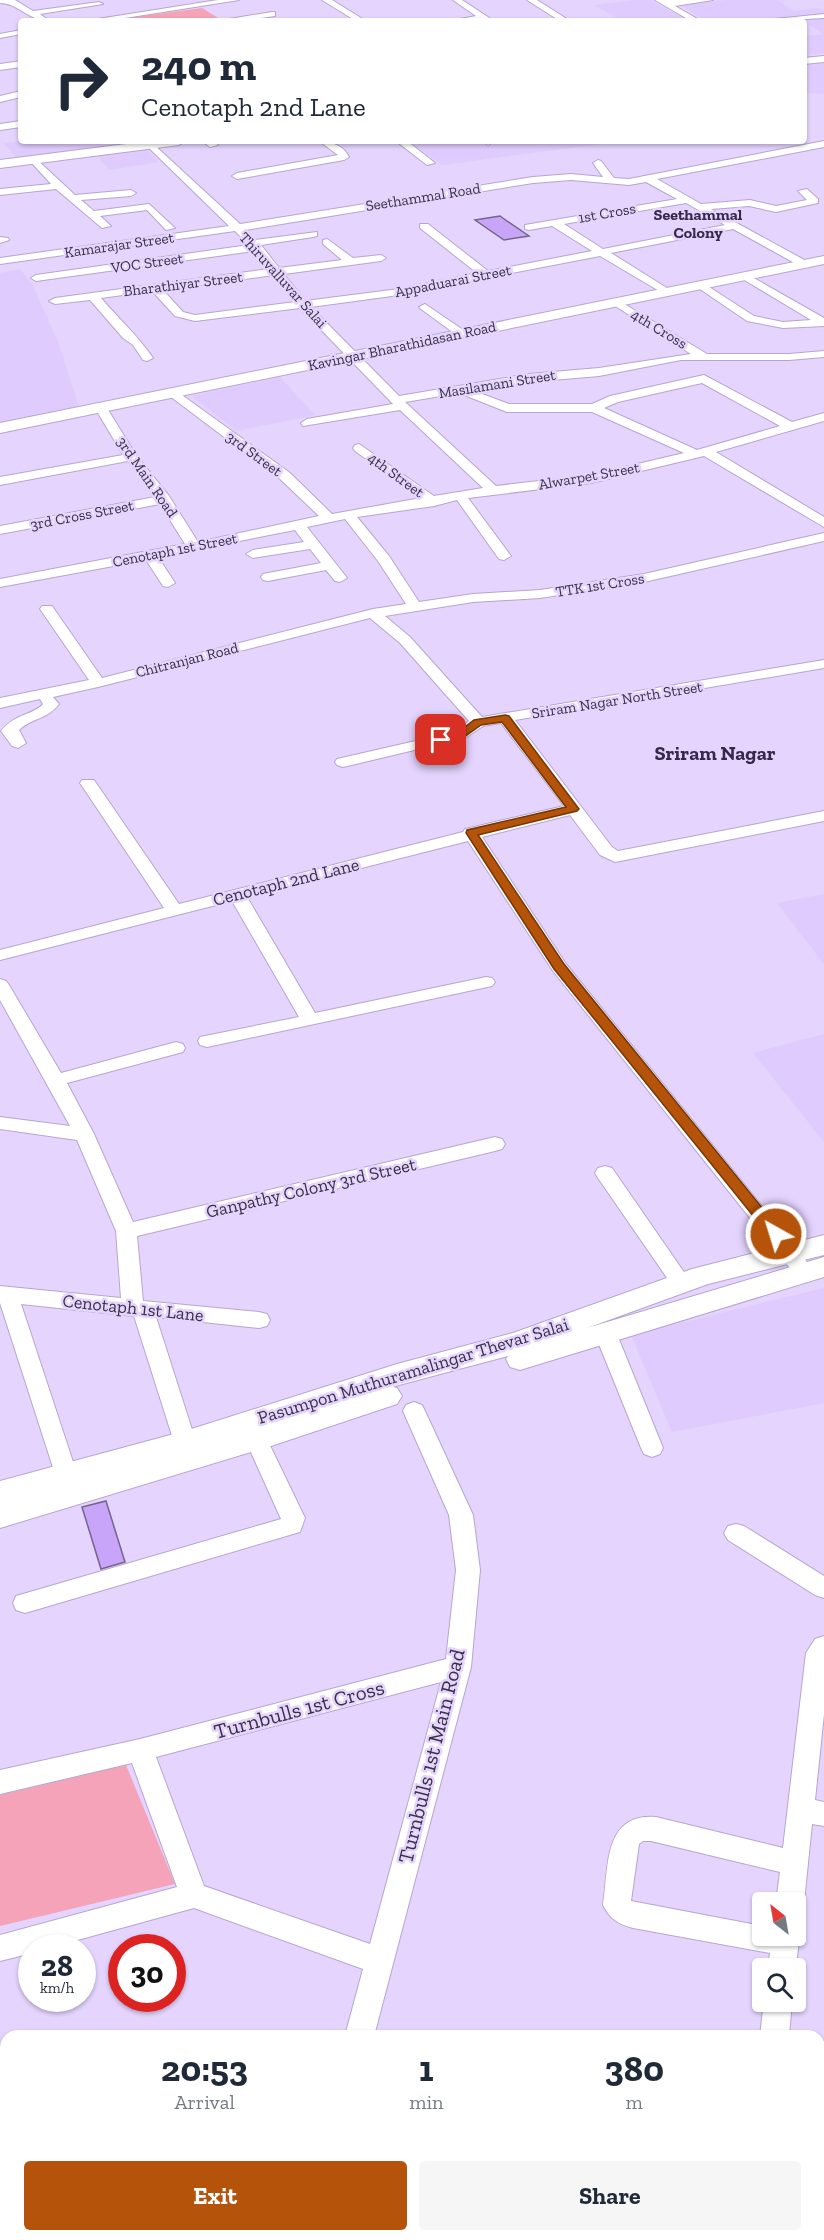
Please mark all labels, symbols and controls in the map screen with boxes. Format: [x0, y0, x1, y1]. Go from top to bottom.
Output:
text: 240 m [141, 40, 256, 91]
icon: right [42, 42, 120, 120]
text: Cenotaph 2nd Lane [141, 91, 366, 123]
street label: Seethammal Road [364, 179, 482, 215]
street label: 1st Cross [577, 199, 637, 227]
district label: Seethammal Colony [654, 205, 743, 242]
street label: Kamarajar Street [63, 228, 175, 262]
street label: Thiruvalluvar Salai [235, 228, 331, 332]
street label: VOC Street [109, 249, 185, 277]
street label: Appaduarai Street [393, 261, 513, 301]
street label: Bharathiyar Street [122, 268, 244, 300]
street label: 4th Cross [628, 305, 690, 353]
street label: Kavingar Bharathidasan Road [306, 317, 498, 375]
street label: Masilamani Street [437, 366, 557, 402]
street label: 3rd Street [222, 428, 286, 481]
street label: 3rd Main Road [113, 433, 182, 521]
street label: 4th Street [364, 449, 428, 502]
street label: Alwarpet Street [537, 458, 641, 494]
street label: 3rd Cross Street [29, 496, 136, 534]
street label: Cenotaph 1st Street [111, 529, 239, 571]
street label: TTK 1st Cross [554, 569, 646, 601]
street label: Chitranjan Road [134, 638, 241, 681]
street label: Sriram Nagar North Street [530, 678, 704, 722]
pin [415, 714, 466, 765]
icon: arrive [424, 723, 457, 756]
district label: Sriram Nagar [654, 741, 776, 765]
street label: Cenotaph 2nd Lane [211, 853, 361, 911]
street label: Ganpathy Colony 3rd Street [204, 1153, 418, 1223]
position arrow [744, 1202, 808, 1266]
street label: Cenotaph 1st Lane [61, 1290, 205, 1326]
street label: Pasumpon Muthuramalingar Thevar Salai [255, 1313, 571, 1429]
street label: Turnbulls 1st Main Road [392, 1646, 470, 1866]
street label: Turnbulls 1st Cross [211, 1674, 387, 1744]
north arrow [752, 1892, 806, 1946]
map controls [752, 1892, 806, 2012]
speed limit sign: 30 [108, 1934, 186, 2012]
text: 28 [41, 1948, 73, 1984]
button: search [752, 1958, 806, 2012]
text: km/h [40, 1979, 74, 1997]
text: 20:53 [161, 2047, 248, 2090]
text: 1 [419, 2047, 434, 2090]
text: 380 [605, 2047, 664, 2090]
text: Arrival [174, 2090, 235, 2114]
text: min [409, 2090, 443, 2114]
text: m [626, 2090, 643, 2114]
button: Exit [24, 2161, 407, 2230]
button: Share [419, 2161, 801, 2230]

